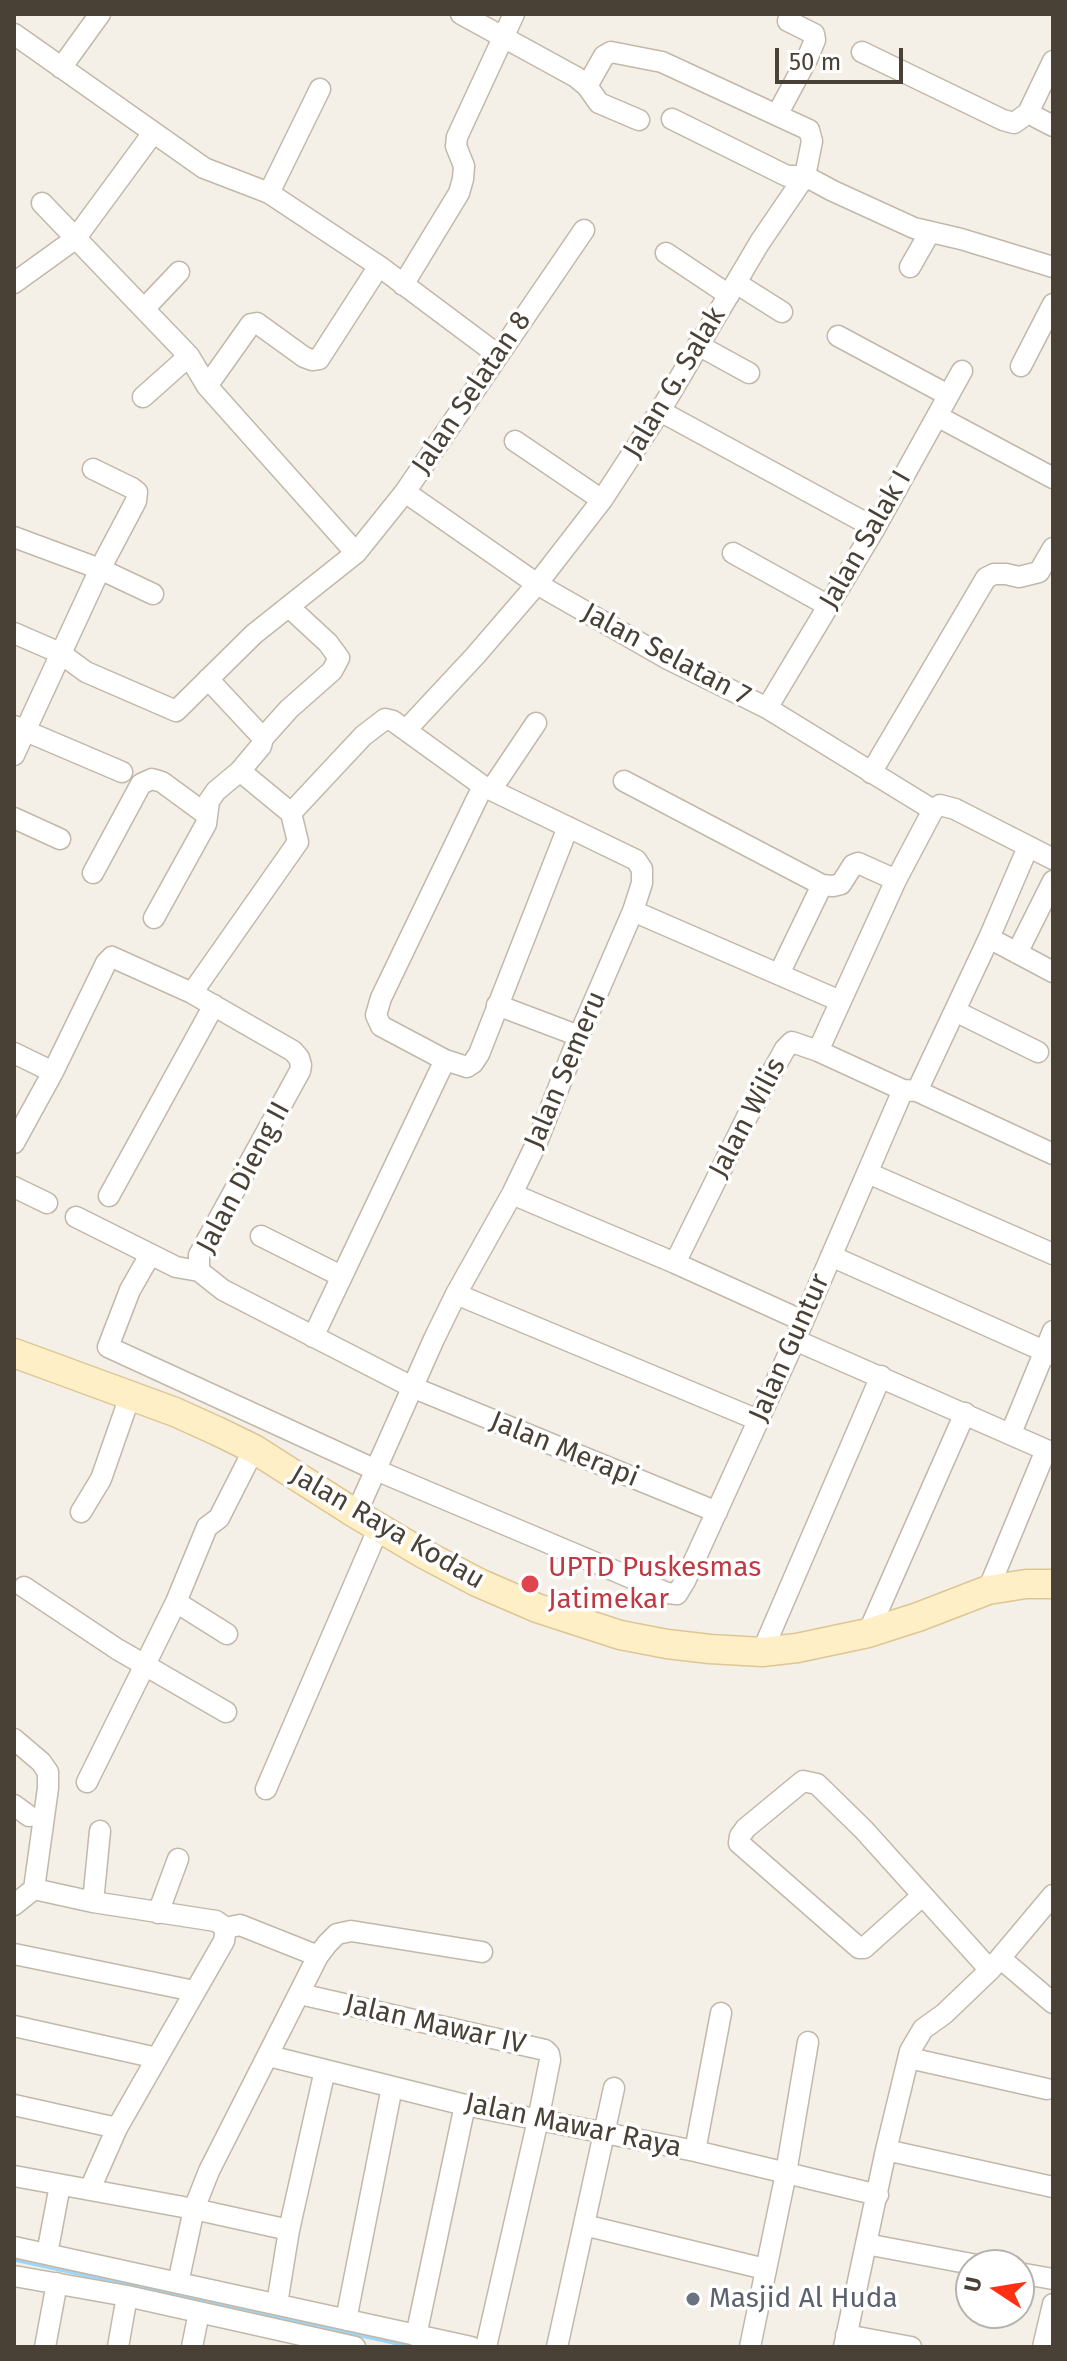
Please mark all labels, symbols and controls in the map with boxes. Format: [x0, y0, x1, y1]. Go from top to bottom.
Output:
scale bar [779, 32, 907, 82]
text: 50 m [789, 48, 841, 76]
street label: Jalan G. Salak [617, 301, 733, 465]
street label: Jalan Selatan 8 [405, 305, 539, 481]
street label: Jalan Salak I [813, 465, 919, 615]
street label: Jalan Selatan 7 [576, 597, 756, 713]
street label: Jalan Semeru [518, 986, 614, 1154]
street label: Jalan Wilis [702, 1052, 794, 1184]
street label: Jalan Dieng II [190, 1097, 298, 1259]
street label: Jalan Guntur [742, 1269, 838, 1427]
street label: Jalan Merapi [485, 1405, 643, 1495]
street label: Jalan Raya Kodau [284, 1459, 490, 1597]
place label: UPTD Puskesmas Jatimekar [548, 1551, 761, 1617]
marker: UPTD Puskesmas Jatimekar [519, 1573, 541, 1595]
street label: Jalan Mawar IV [341, 1988, 529, 2062]
street label: Jalan Mawar Raya [462, 2087, 684, 2165]
north arrow [955, 2249, 1035, 2329]
text: U [958, 2275, 988, 2294]
place label: Masjid Al Huda [709, 2282, 898, 2316]
marker: Masjid Al Huda [684, 2290, 702, 2308]

